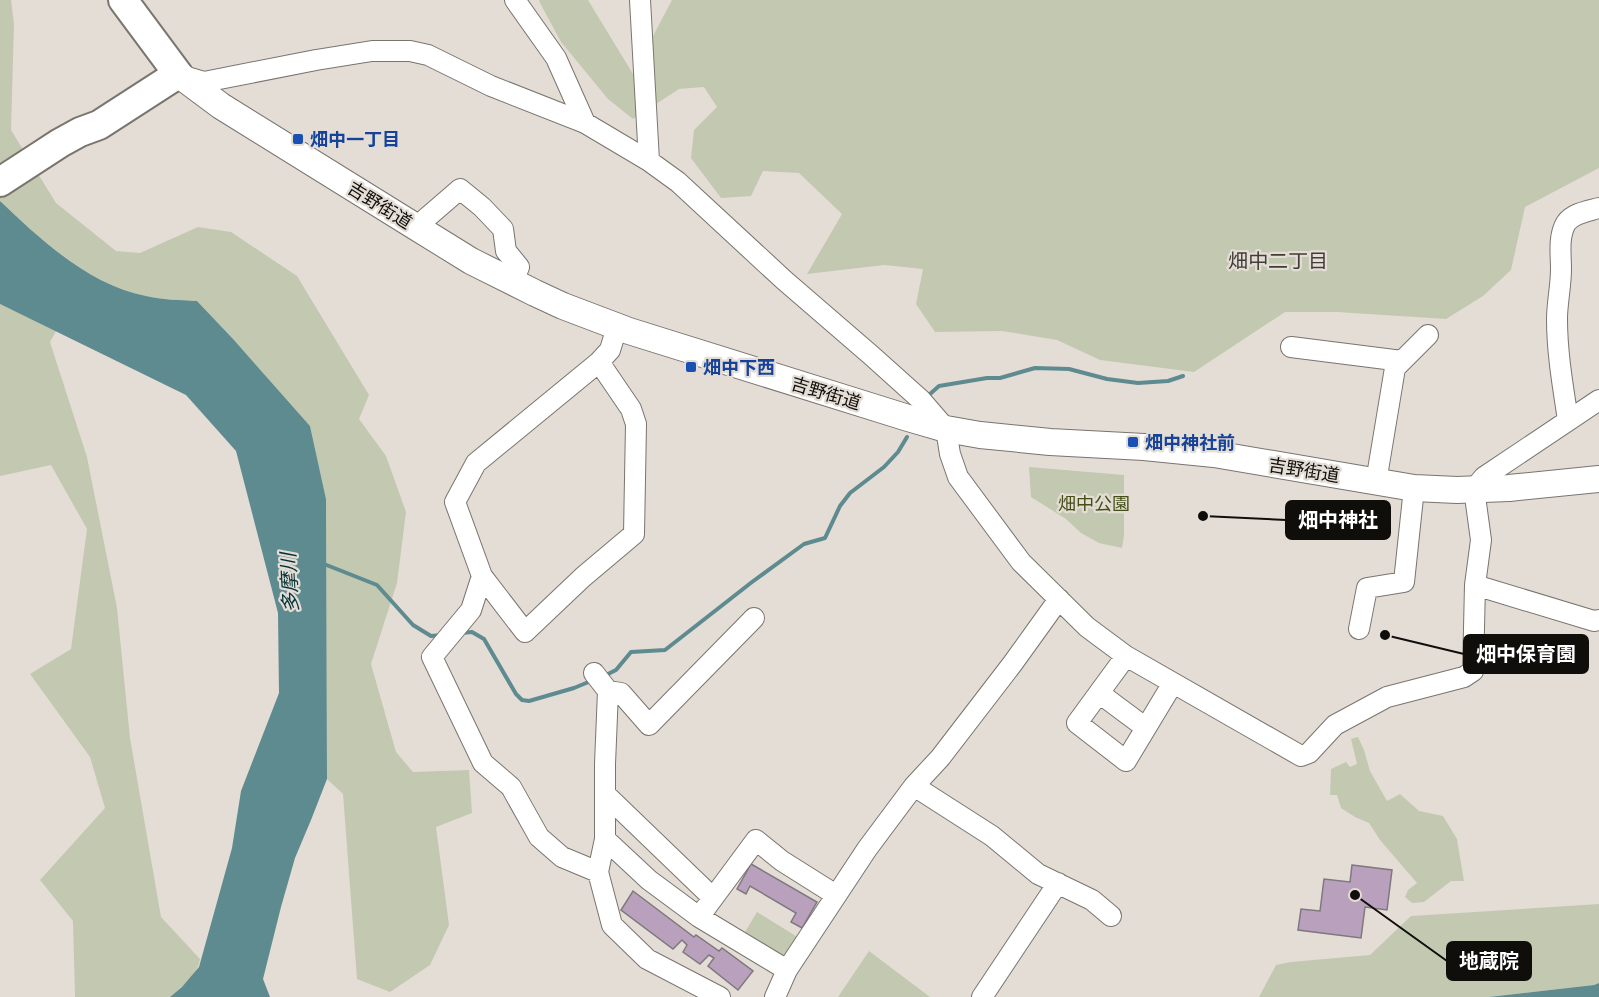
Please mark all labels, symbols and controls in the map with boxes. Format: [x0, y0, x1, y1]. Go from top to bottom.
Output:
place label: 畑中一丁目 [310, 126, 400, 153]
marker: 畑中一丁目 [291, 132, 305, 146]
street label: 吉野街道 [342, 174, 418, 236]
district label: 畑中二丁目 [1228, 245, 1328, 276]
place label: 畑中下西 [703, 354, 775, 381]
marker: 畑中下西 [684, 360, 698, 374]
street label: 吉野街道 [788, 370, 864, 416]
place label: 畑中神社前 [1145, 429, 1235, 456]
marker: 畑中神社前 [1126, 435, 1140, 449]
street label: 吉野街道 [1266, 451, 1342, 489]
park label: 畑中公園 [1058, 490, 1130, 517]
callout: 畑中神社 [1286, 501, 1390, 539]
text: 畑中神社 [1298, 504, 1378, 535]
water label: 多摩川 [272, 550, 306, 614]
callout: 畑中保育園 [1464, 635, 1588, 673]
text: 畑中保育園 [1476, 638, 1576, 669]
callout: 地蔵院 [1447, 942, 1531, 980]
text: 地蔵院 [1459, 945, 1519, 976]

